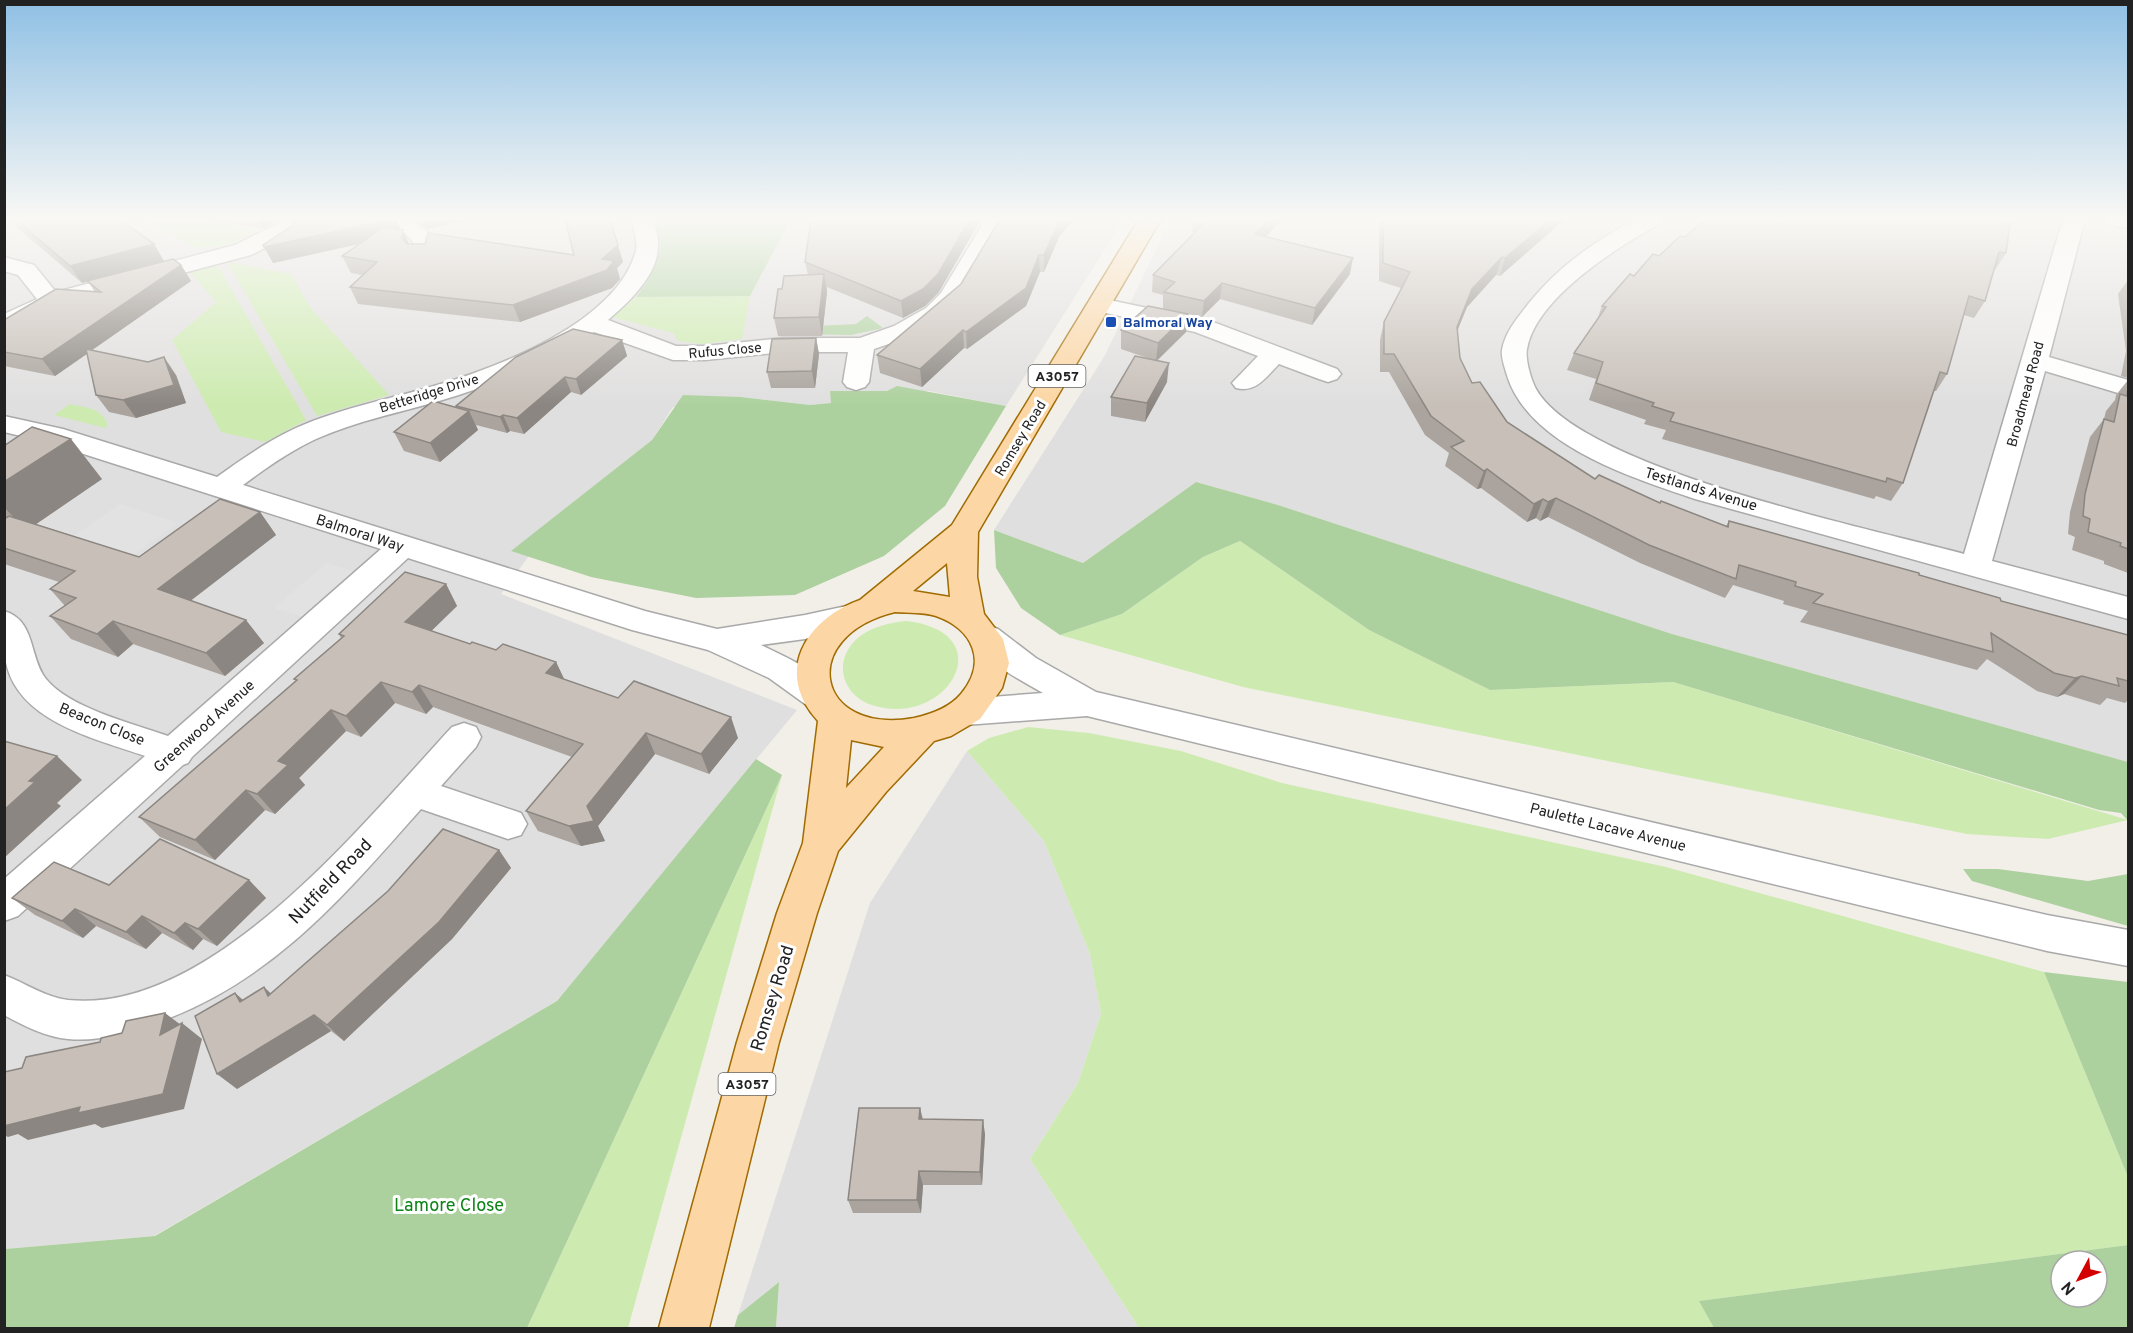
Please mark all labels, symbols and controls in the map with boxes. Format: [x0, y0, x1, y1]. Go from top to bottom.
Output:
marker: Balmoral Way [1104, 315, 1118, 329]
place label: Balmoral Way [1123, 315, 1213, 332]
street label: Rufus Close [688, 340, 762, 363]
street label: Broadmead Road [2004, 340, 2049, 449]
road number: A3057 [1028, 365, 1086, 387]
street label: Betteridge Drive [378, 371, 481, 418]
street label: Romsey Road [992, 398, 1051, 480]
street label: Testlands Avenue [1642, 464, 1759, 517]
street label: Balmoral Way [313, 511, 406, 558]
street label: Greenwood Avenue [150, 677, 260, 778]
street label: Beacon Close [56, 700, 147, 751]
street label: Paulette Lacave Avenue [1528, 800, 1688, 857]
street label: Nutfield Road [284, 834, 378, 930]
street label: Romsey Road [746, 943, 800, 1054]
road number: A3057 [718, 1073, 776, 1095]
park label: Lamore Close [394, 1195, 504, 1218]
north arrow [2049, 1249, 2109, 1309]
text: N [2058, 1277, 2081, 1298]

